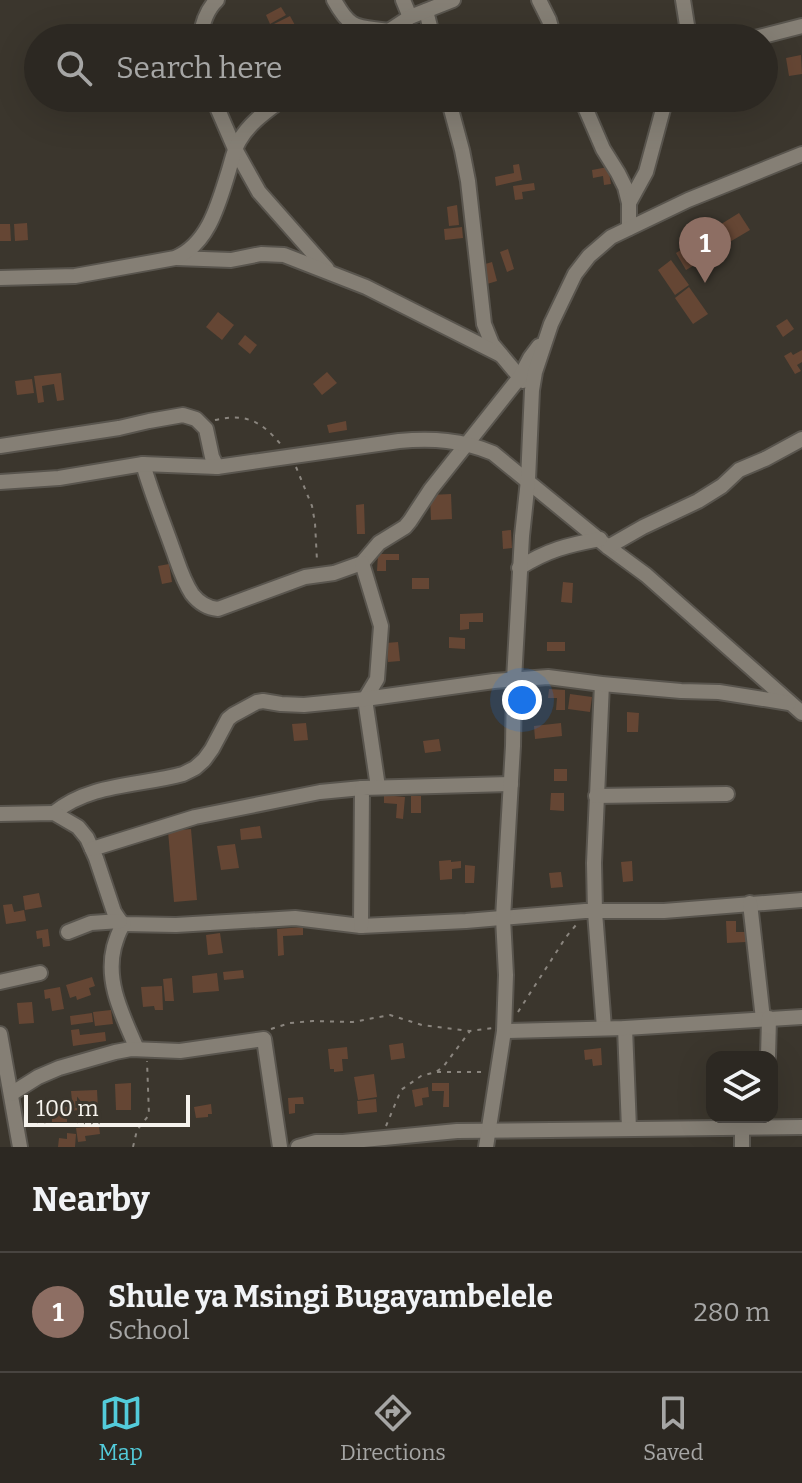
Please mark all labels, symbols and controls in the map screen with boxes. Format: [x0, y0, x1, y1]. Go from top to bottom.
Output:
search box [24, 24, 778, 112]
icon: search [52, 46, 96, 90]
text: Search here [116, 50, 283, 86]
pin: 1 [679, 217, 731, 283]
your location [502, 680, 542, 720]
map controls [706, 1051, 778, 1123]
button: layers [706, 1051, 778, 1123]
scale bar [24, 1091, 190, 1127]
text: 100 m [36, 1095, 99, 1122]
text: Nearby [32, 1179, 150, 1220]
text: Shule ya Msingi Bugayambelele [108, 1279, 553, 1315]
text: 1 [52, 1297, 64, 1328]
text: 280 m [694, 1297, 770, 1328]
text: School [108, 1315, 190, 1346]
tab: Map [99, 1391, 143, 1466]
tab: Directions [340, 1391, 446, 1466]
tab: Saved [643, 1391, 703, 1466]

